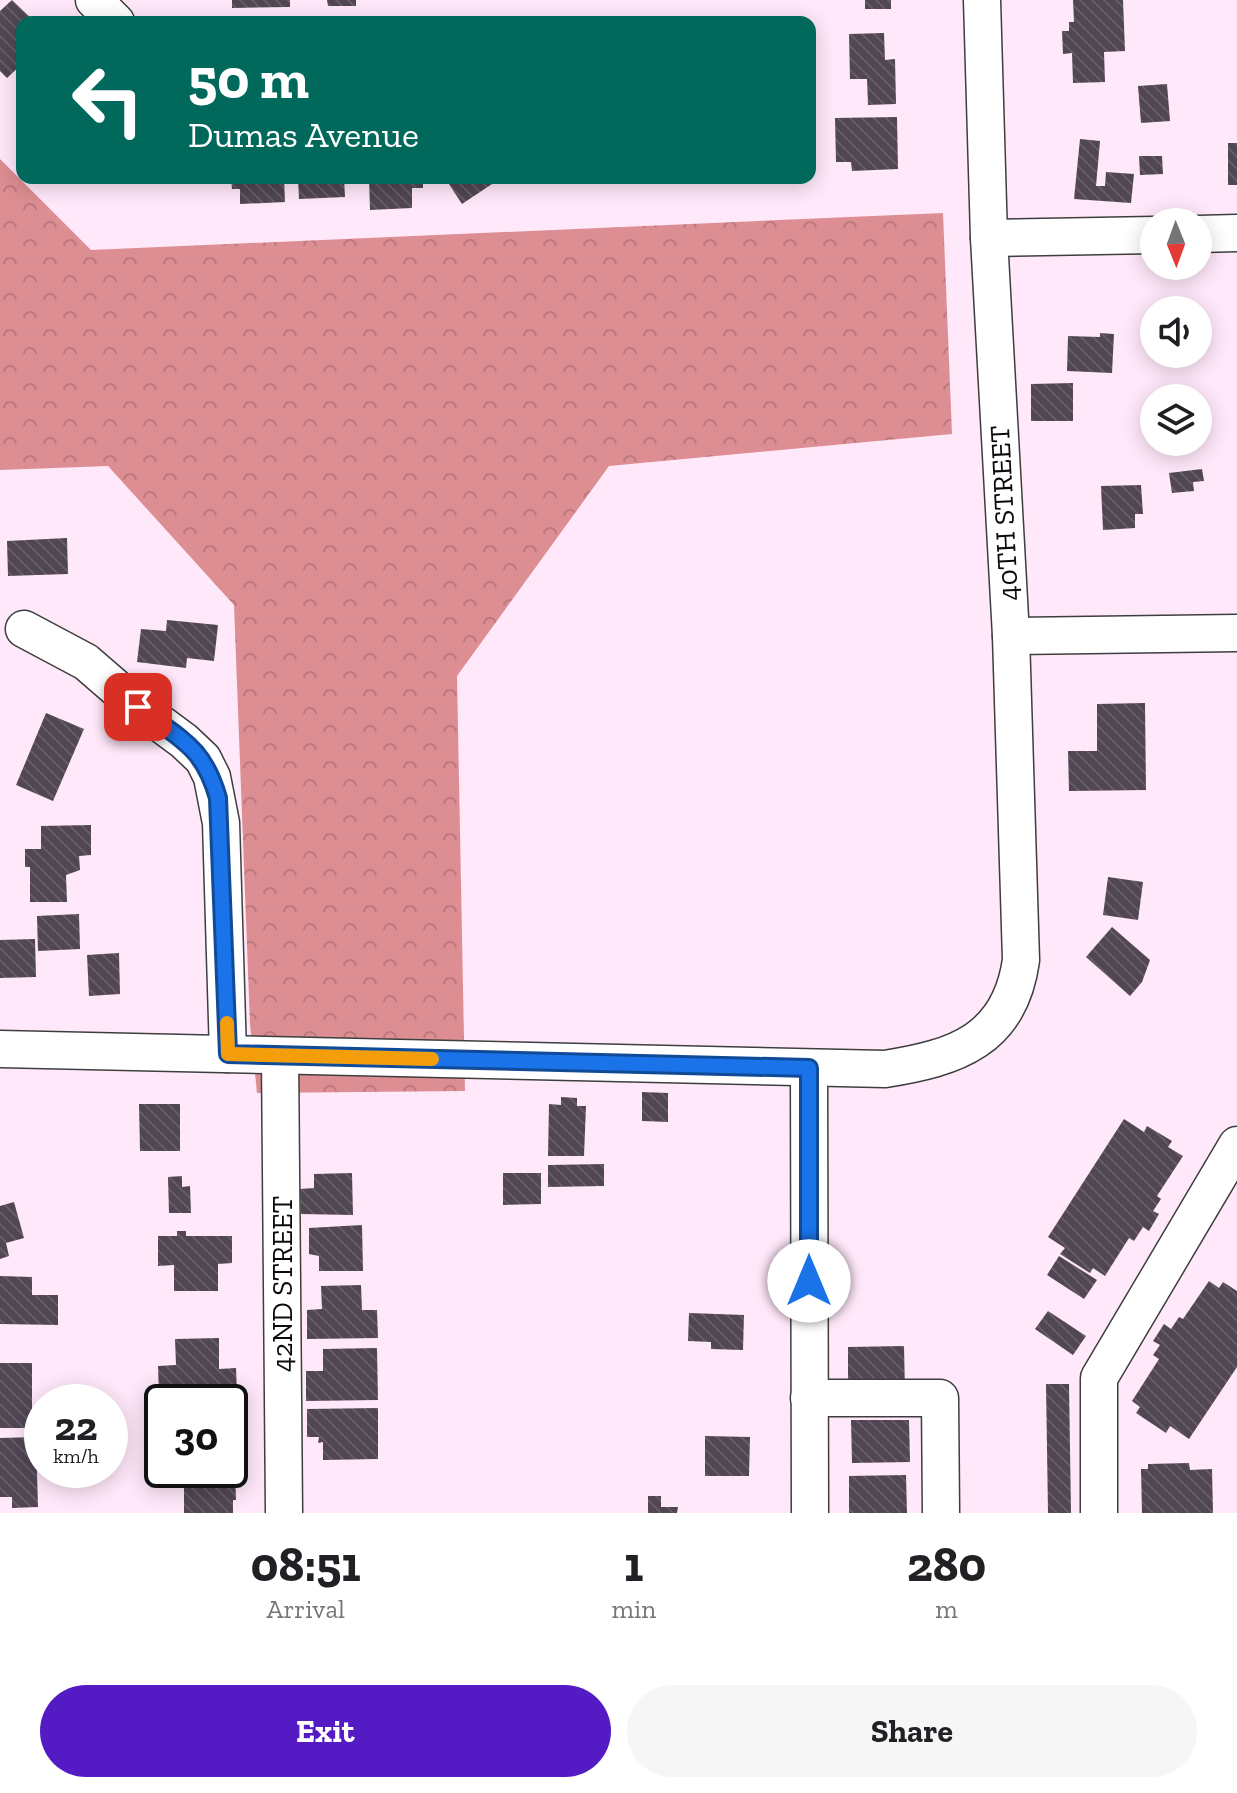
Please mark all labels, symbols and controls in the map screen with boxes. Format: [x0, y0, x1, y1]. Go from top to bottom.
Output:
text: 50 m [188, 45, 309, 112]
icon: left [56, 48, 160, 152]
text: Dumas Avenue [188, 113, 419, 156]
north arrow [1140, 208, 1212, 280]
map controls [1140, 208, 1212, 456]
button: sound [1140, 296, 1212, 368]
button: layers [1140, 384, 1212, 456]
street label: 40TH STREET [983, 424, 1025, 602]
pin [104, 673, 172, 741]
icon: arrive [116, 685, 160, 729]
street label: 42ND STREET [266, 1196, 299, 1372]
position arrow [767, 1239, 851, 1323]
speed limit sign: 30 [144, 1384, 248, 1488]
text: 22 [55, 1402, 97, 1450]
text: km/h [53, 1444, 99, 1468]
text: 08:51 [251, 1536, 361, 1593]
text: 1 [624, 1536, 643, 1593]
text: 280 [907, 1536, 986, 1593]
text: Arrival [267, 1593, 345, 1625]
text: min [611, 1593, 656, 1625]
text: m [935, 1593, 958, 1625]
button: Exit [40, 1685, 611, 1777]
button: Share [627, 1685, 1197, 1777]

